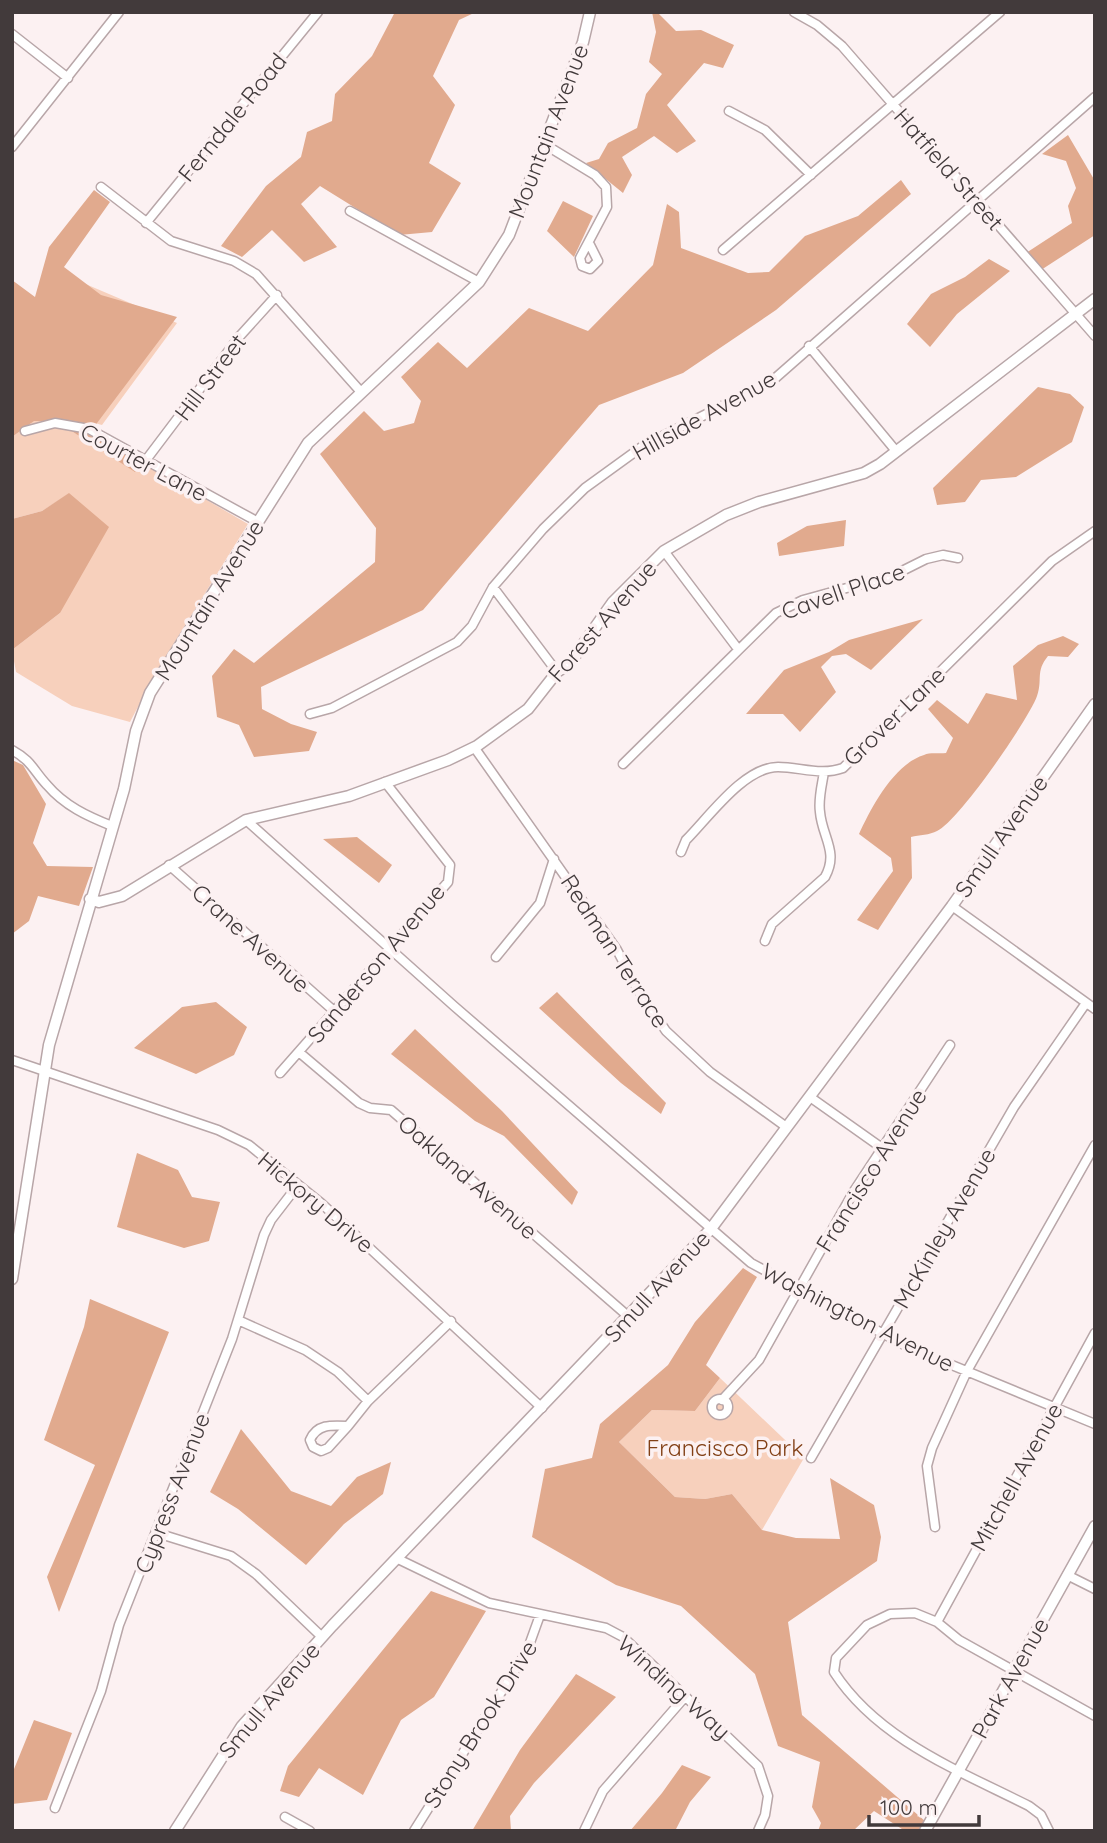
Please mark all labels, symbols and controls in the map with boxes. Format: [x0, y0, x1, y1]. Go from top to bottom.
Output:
street label: Mountain Avenue [501, 40, 595, 222]
street label: Ferndale Road [171, 47, 293, 187]
street label: Hatfield Street [888, 102, 1010, 236]
street label: Hill Street [168, 328, 252, 426]
street label: Hillside Avenue [627, 364, 781, 466]
street label: Courter Lane [76, 417, 212, 507]
street label: Mountain Avenue [148, 514, 270, 686]
street label: Forest Avenue [541, 554, 663, 688]
street label: Cavell Place [778, 556, 908, 626]
street label: Grover Lane [837, 660, 951, 772]
street label: Smull Avenue [948, 769, 1054, 903]
street label: Redman Terrace [555, 869, 675, 1033]
street label: Crane Avenue [186, 877, 316, 999]
street label: Sanderson Avenue [301, 878, 451, 1048]
street label: Francisco Avenue [809, 1083, 933, 1257]
street label: Oakland Avenue [392, 1109, 544, 1245]
street label: McKinley Avenue [886, 1143, 1002, 1313]
street label: Hickory Drive [252, 1145, 380, 1259]
street label: Smull Avenue [598, 1224, 716, 1348]
street label: Washington Avenue [757, 1256, 959, 1378]
street label: Mitchell Avenue [963, 1398, 1069, 1556]
street label: Cypress Avenue [128, 1409, 216, 1577]
park label: Francisco Park [646, 1433, 804, 1462]
street label: Park Avenue [965, 1613, 1055, 1743]
street label: Winding Way [611, 1629, 737, 1745]
street label: Stony Brook Drive [417, 1635, 543, 1813]
street label: Smull Avenue [212, 1636, 326, 1764]
scale bar [869, 1784, 979, 1828]
text: 100 m [880, 1794, 938, 1820]

